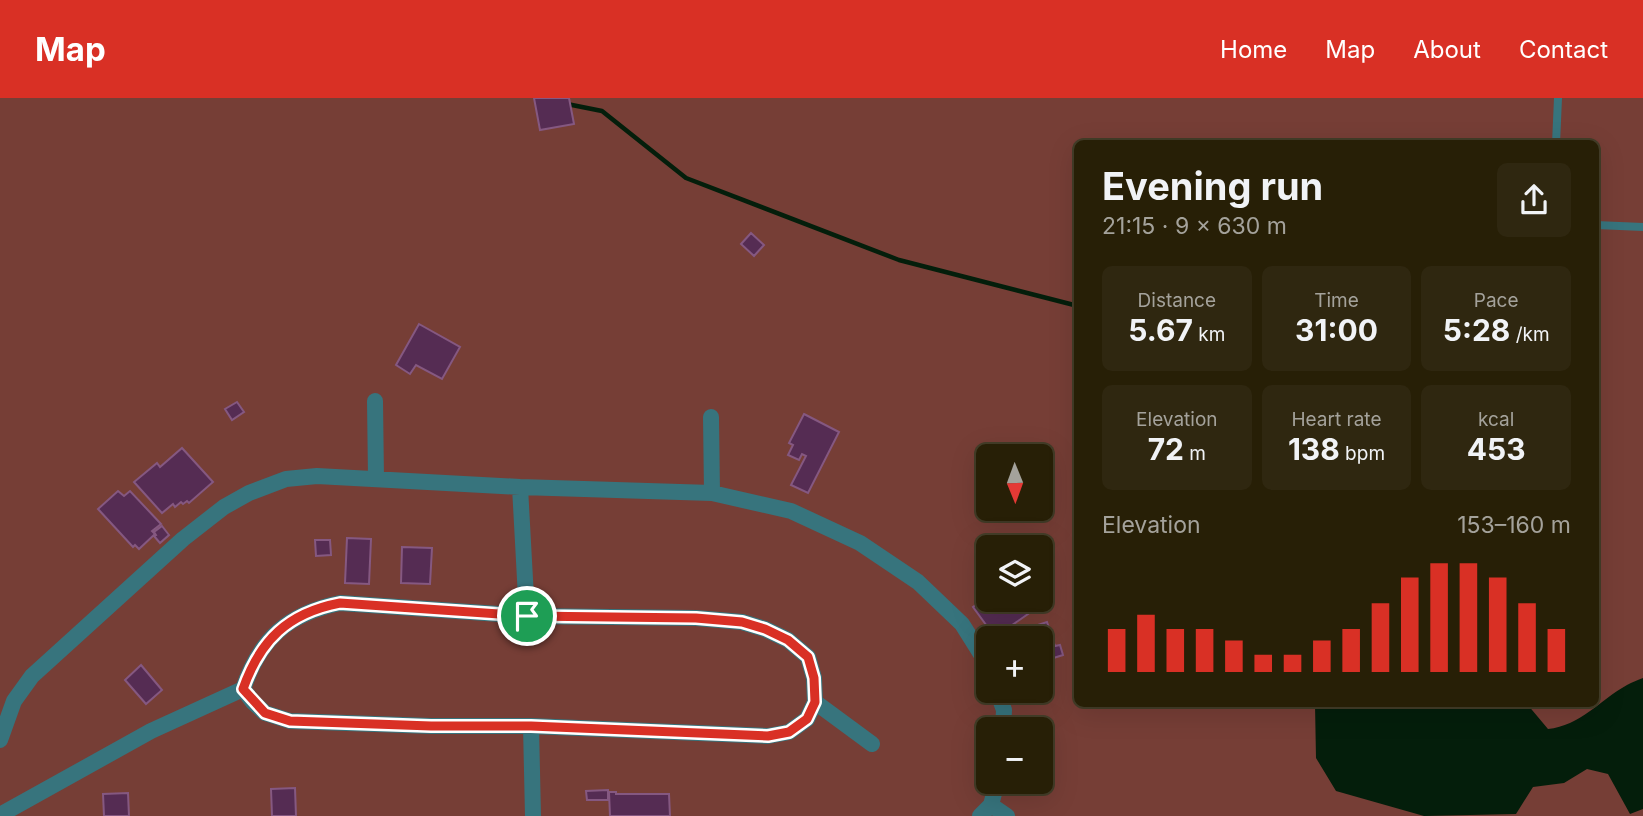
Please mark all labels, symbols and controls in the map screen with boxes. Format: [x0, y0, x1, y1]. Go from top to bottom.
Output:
text: Map [35, 29, 106, 69]
text: Home [1220, 35, 1287, 64]
text: Map [1325, 35, 1375, 64]
text: About [1413, 35, 1481, 64]
text: Contact [1519, 35, 1608, 64]
text: Evening run [1102, 163, 1323, 209]
button: share [1497, 163, 1571, 237]
text: 21:15 · 9 × 630 m [1102, 212, 1287, 240]
text: Distance [1138, 289, 1216, 312]
text: Time [1314, 289, 1359, 312]
text: Pace [1474, 289, 1519, 312]
text: 5.67 [1128, 312, 1193, 348]
text: 31:00 [1295, 312, 1378, 348]
text: 5:28 [1443, 312, 1510, 348]
text: km [1193, 323, 1225, 346]
text: /km [1510, 323, 1550, 346]
text: Elevation [1136, 408, 1218, 431]
text: Heart rate [1291, 408, 1381, 431]
text: kcal [1478, 408, 1514, 431]
text: 72 [1148, 431, 1184, 467]
text: 138 [1288, 431, 1340, 467]
text: 453 [1467, 431, 1526, 467]
text: m [1184, 442, 1206, 465]
text: bpm [1340, 442, 1385, 465]
north arrow [976, 444, 1054, 522]
map controls [976, 444, 1053, 794]
text: Elevation [1102, 511, 1201, 539]
text: 153–160 m [1457, 511, 1571, 539]
button: layers [976, 535, 1053, 612]
pin [497, 586, 557, 646]
icon: arrive [508, 597, 546, 635]
button: + [976, 626, 1053, 703]
button: − [976, 717, 1053, 794]

